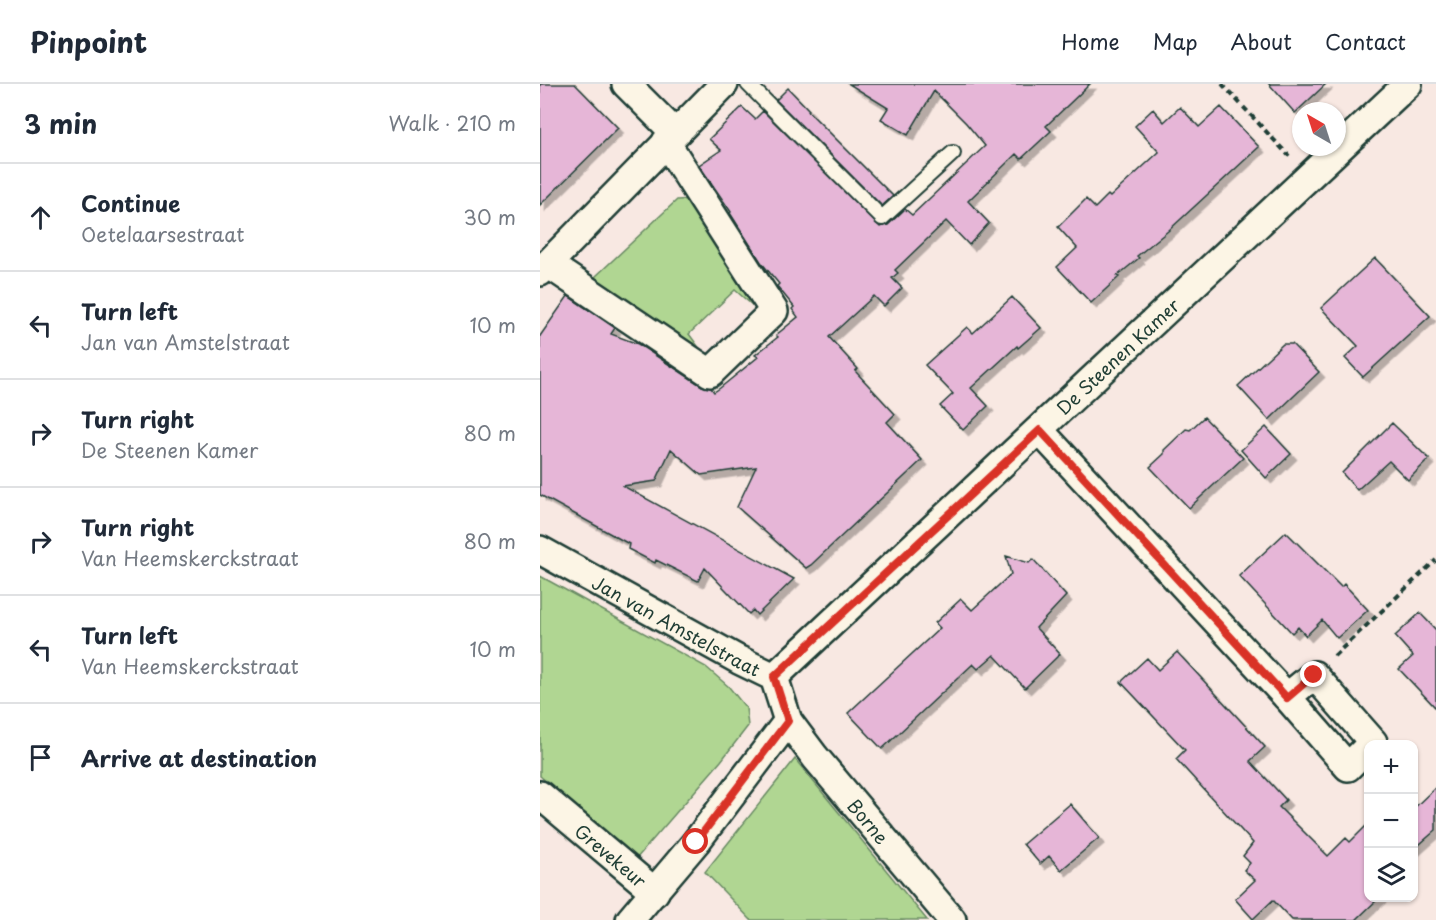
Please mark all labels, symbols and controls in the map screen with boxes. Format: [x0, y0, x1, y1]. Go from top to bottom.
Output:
text: Pinpoint [30, 20, 147, 63]
text: Home [1061, 25, 1120, 57]
text: Map [1153, 25, 1198, 57]
text: About [1231, 25, 1292, 57]
text: Contact [1325, 25, 1406, 57]
north arrow [1292, 102, 1346, 156]
text: 3 min [24, 104, 97, 143]
text: Walk · 210 m [389, 108, 516, 138]
text: Continue [81, 186, 180, 219]
icon: ahead [24, 201, 57, 234]
text: 30 m [463, 202, 516, 232]
text: Oetelaarsestraat [81, 219, 244, 249]
street label: De Steenen Kamer [1050, 291, 1185, 420]
text: Turn left [81, 294, 178, 327]
icon: left [24, 309, 57, 342]
text: 10 m [469, 310, 516, 340]
text: Jan van Amstelstraat [81, 327, 290, 357]
text: Turn right [81, 402, 194, 435]
icon: right [24, 417, 57, 450]
text: 80 m [464, 418, 516, 448]
text: De Steenen Kamer [81, 435, 258, 465]
text: Turn right [81, 510, 194, 543]
icon: right [24, 525, 57, 558]
text: 80 m [464, 526, 516, 556]
text: Van Heemskerckstraat [81, 543, 299, 573]
street label: Jan van Amstelstraat [588, 568, 765, 682]
text: Turn left [81, 618, 178, 651]
icon: left [24, 633, 57, 666]
text: 10 m [469, 634, 516, 664]
text: Van Heemskerckstraat [81, 651, 299, 681]
route end [1300, 661, 1326, 687]
map controls [1364, 740, 1418, 902]
button: + [1364, 740, 1418, 794]
icon: arrive [24, 741, 57, 774]
text: Arrive at destination [81, 741, 317, 774]
street label: Borne [842, 792, 896, 849]
button: − [1364, 794, 1418, 848]
street label: Grevekeur [569, 817, 653, 894]
route start [682, 828, 708, 854]
button: layers [1364, 848, 1418, 902]

